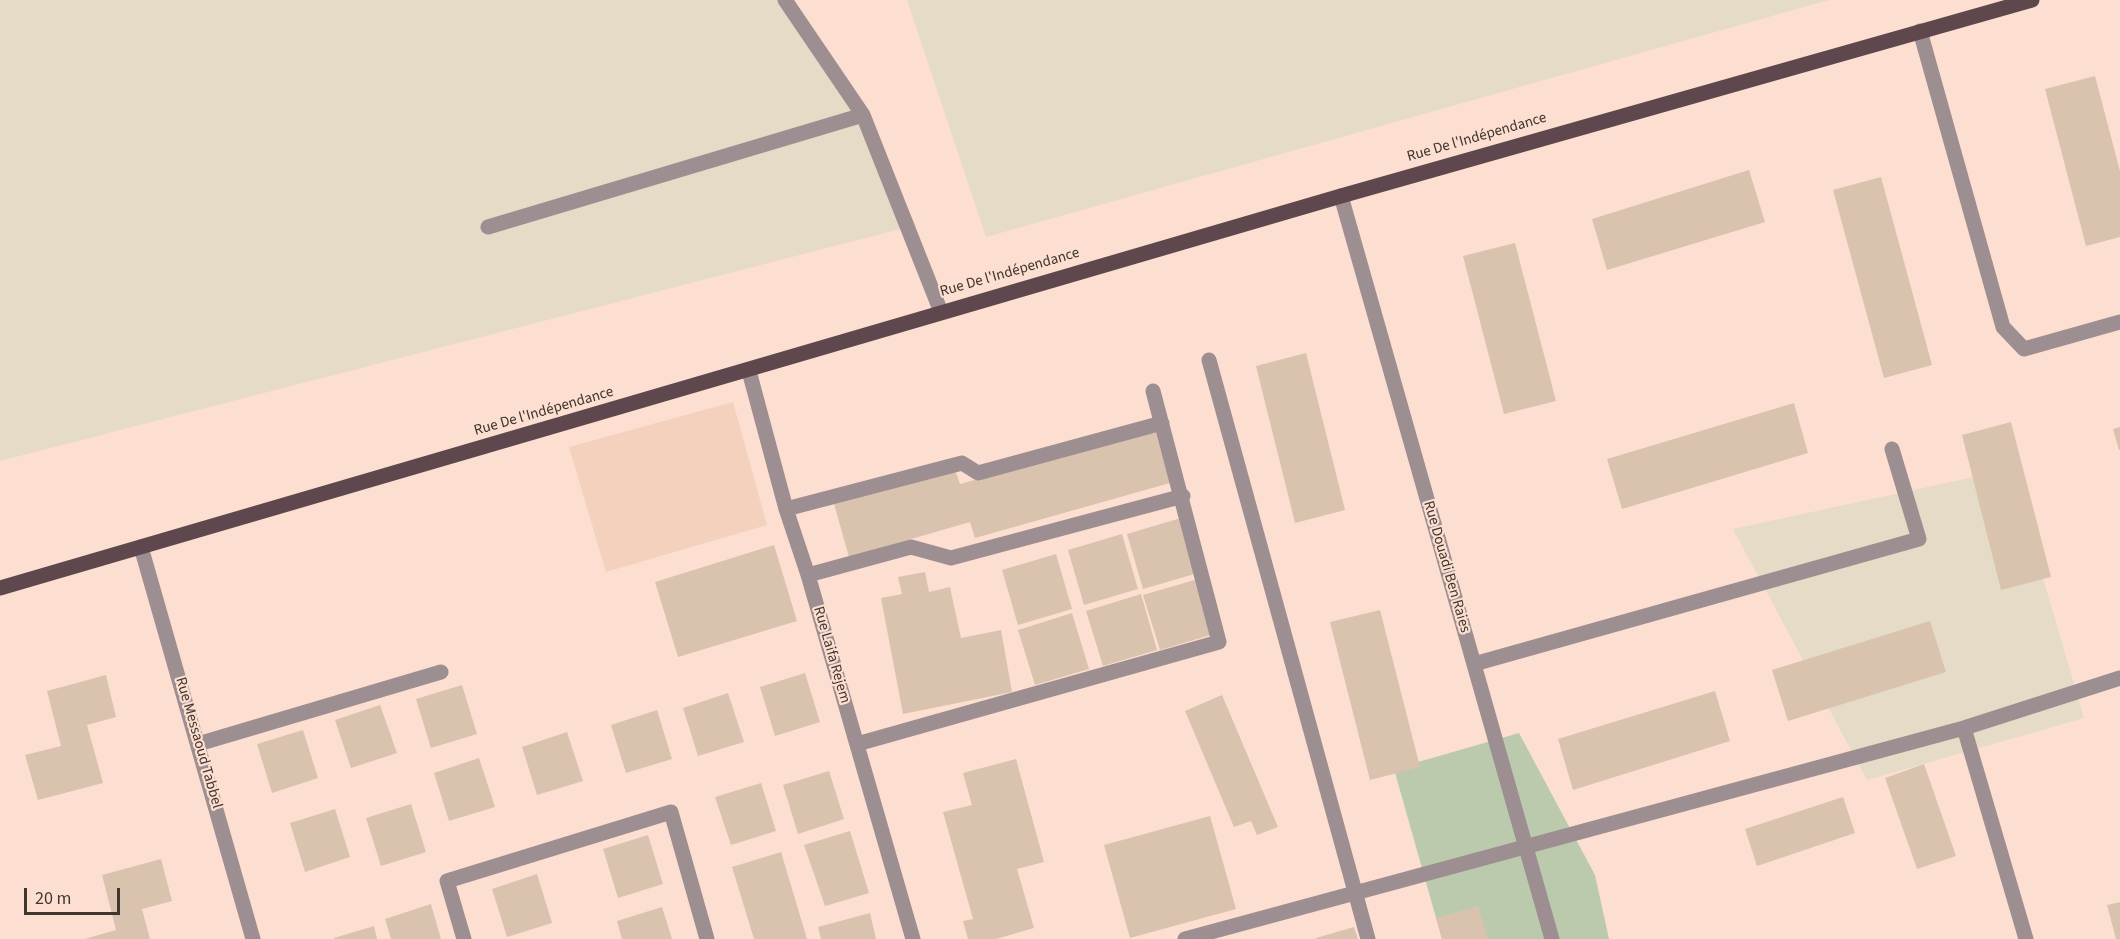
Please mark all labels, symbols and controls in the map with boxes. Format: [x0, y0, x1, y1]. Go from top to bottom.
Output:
street label: Rue De l'Indépendance [1405, 109, 1549, 167]
street label: Rue De l'Indépendance [938, 244, 1082, 302]
street label: Rue De l'Indépendance [472, 383, 616, 441]
street label: Rue Douadi Ben Raies [1419, 499, 1473, 635]
street label: Rue Laifa Rejem [809, 605, 853, 705]
street label: Rue Messaoud Tabbel [171, 675, 225, 811]
scale bar [27, 876, 123, 914]
text: 20 m [35, 886, 71, 911]

